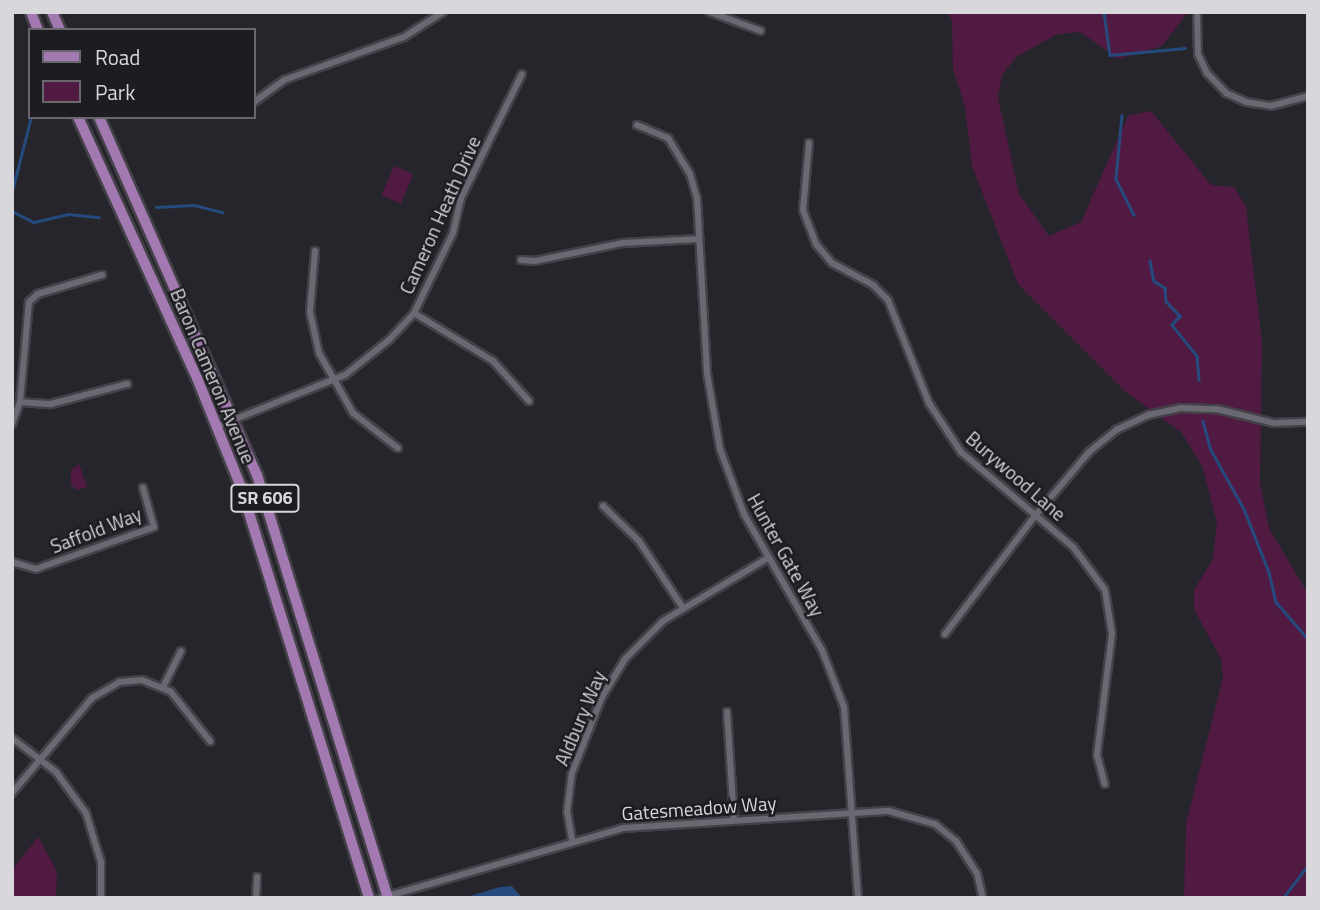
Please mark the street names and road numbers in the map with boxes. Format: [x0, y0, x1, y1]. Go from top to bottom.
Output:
street label: Cameron Heath Drive [395, 132, 485, 298]
street label: Baron Cameron Avenue [166, 285, 260, 467]
street label: Burywood Lane [961, 427, 1071, 525]
road number: SR 606 [230, 484, 300, 512]
street label: Hunter Gate Way [743, 490, 829, 620]
street label: Saffold Way [47, 502, 145, 558]
street label: Aldbury Way [550, 667, 610, 769]
street label: Gatesmeadow Way [621, 791, 777, 825]

